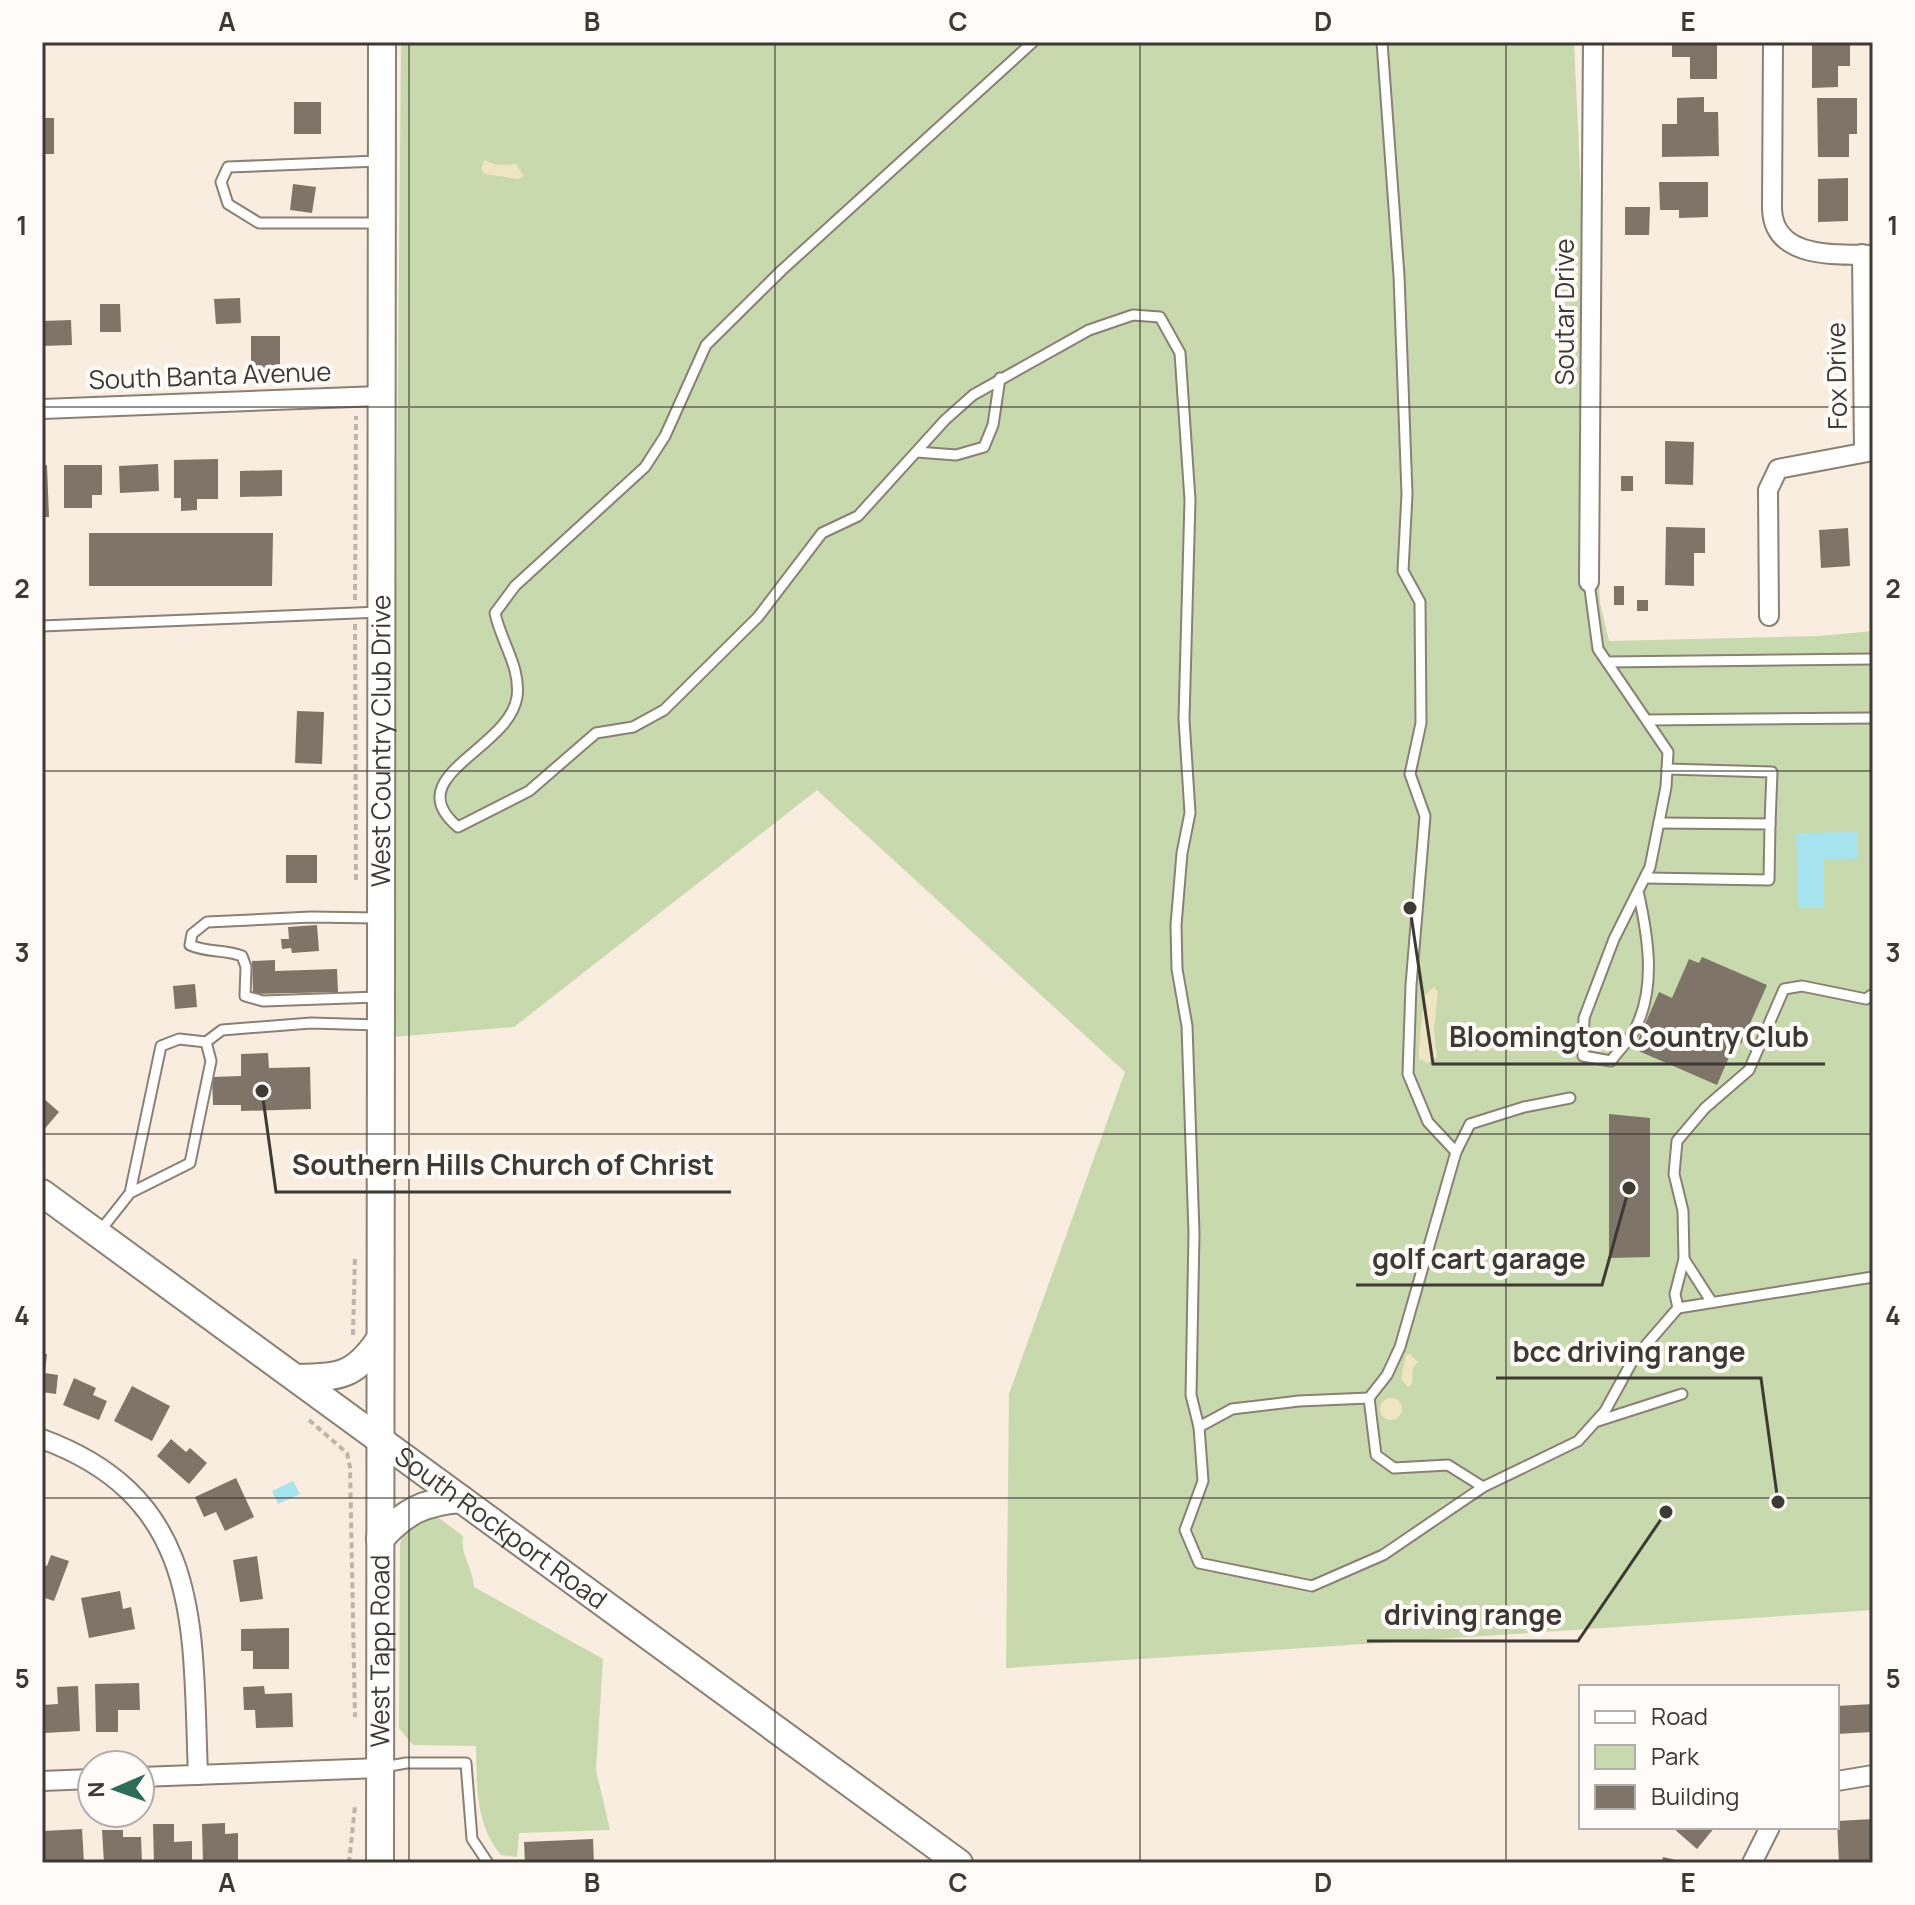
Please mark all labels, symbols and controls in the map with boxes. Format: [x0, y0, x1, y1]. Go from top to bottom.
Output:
text: A [218, 3, 236, 39]
text: B [584, 3, 600, 39]
text: C [948, 3, 968, 39]
text: D [1314, 3, 1332, 39]
text: E [1680, 3, 1696, 39]
text: 1 [16, 207, 28, 243]
text: 1 [1887, 207, 1899, 243]
street label: Soutar Drive [1546, 238, 1582, 386]
street label: Fox Drive [1817, 322, 1855, 430]
street label: South Banta Avenue [88, 353, 332, 397]
text: 2 [14, 570, 30, 606]
text: 2 [1885, 570, 1901, 606]
street label: West Country Club Drive [362, 595, 398, 887]
text: 3 [14, 934, 30, 970]
text: 3 [1885, 934, 1901, 970]
callout: Bloomington Country Club [1433, 1012, 1825, 1064]
text: Bloomington Country Club [1449, 1017, 1809, 1055]
callout: Southern Hills Church of Christ [276, 1140, 731, 1192]
text: Southern Hills Church of Christ [292, 1145, 714, 1183]
callout: golf cart garage [1356, 1233, 1602, 1285]
text: golf cart garage [1372, 1239, 1586, 1277]
text: 4 [14, 1297, 30, 1333]
text: 4 [1885, 1297, 1901, 1333]
callout: bcc driving range [1496, 1326, 1761, 1378]
text: bcc driving range [1512, 1332, 1746, 1370]
street label: South Rockport Road [388, 1438, 615, 1617]
street label: West Tapp Road [361, 1554, 397, 1748]
callout: driving range [1367, 1589, 1578, 1641]
text: driving range [1384, 1595, 1562, 1633]
text: 5 [14, 1660, 30, 1696]
text: 5 [1885, 1660, 1901, 1696]
legend [1579, 1685, 1839, 1829]
text: Road [1651, 1699, 1708, 1732]
text: Park [1651, 1739, 1700, 1772]
north arrow [76, 1749, 156, 1829]
text: Building [1651, 1779, 1739, 1812]
text: N [81, 1781, 111, 1798]
text: A [218, 1864, 236, 1900]
text: B [584, 1864, 600, 1900]
text: C [948, 1864, 968, 1900]
text: D [1314, 1864, 1332, 1900]
text: E [1680, 1864, 1696, 1900]

